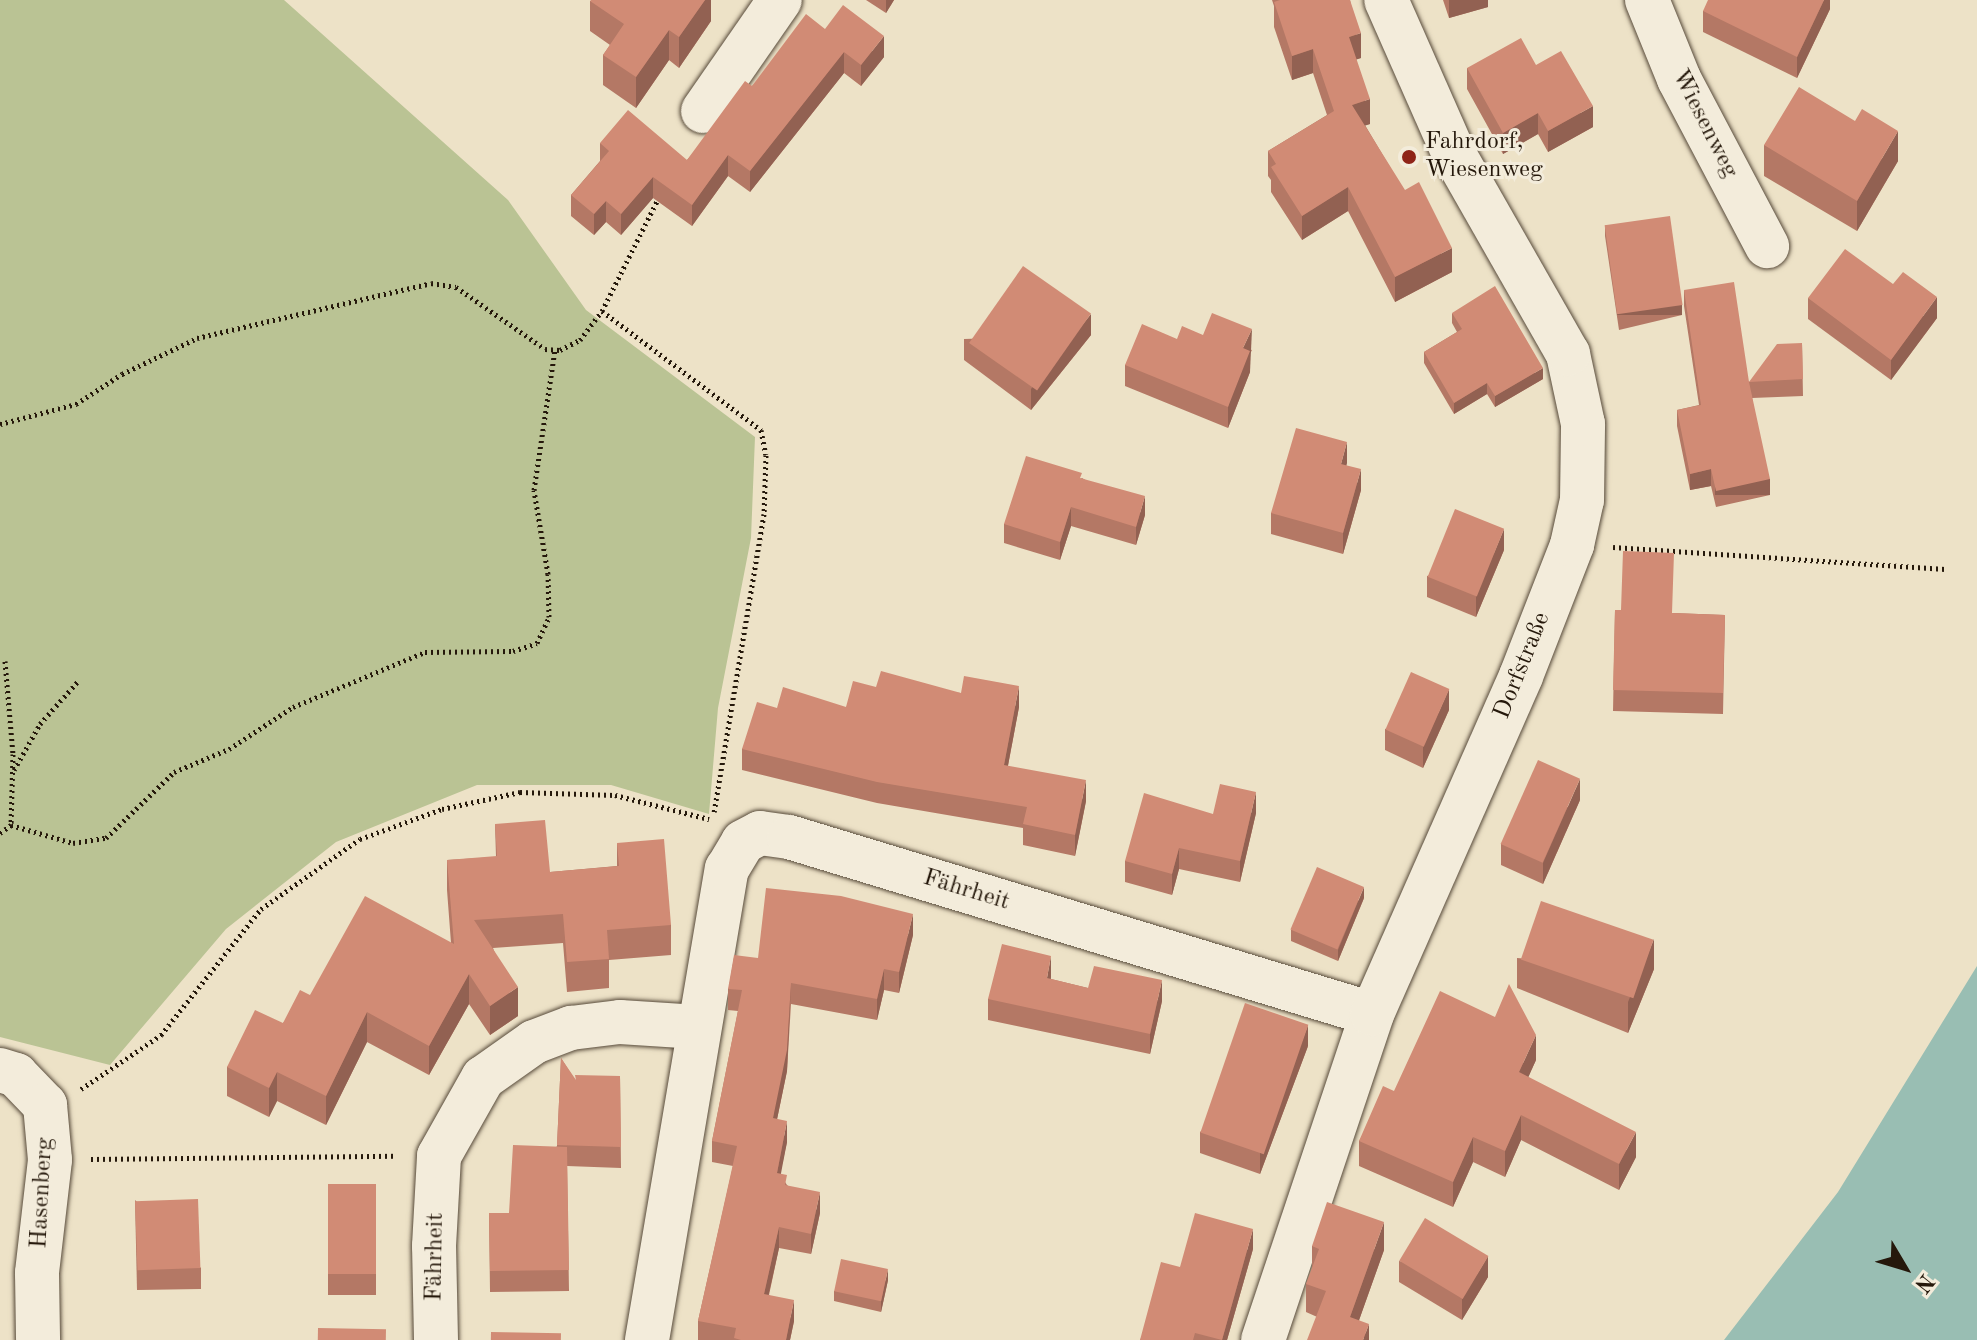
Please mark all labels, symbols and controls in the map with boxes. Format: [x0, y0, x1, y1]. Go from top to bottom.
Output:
street label: Wiesenweg [1664, 65, 1744, 183]
place label: Fahrdorf, Wiesenweg [1425, 129, 1543, 185]
marker: Fahrdorf, Wiesenweg [1400, 148, 1418, 166]
street label: Dorfstraße [1489, 608, 1557, 724]
street label: Fährheit [919, 864, 1013, 918]
street label: Hasenberg [26, 1137, 60, 1249]
street label: Fährheit [421, 1212, 451, 1302]
north arrow [1865, 1228, 1945, 1308]
text: N [1910, 1269, 1938, 1296]

